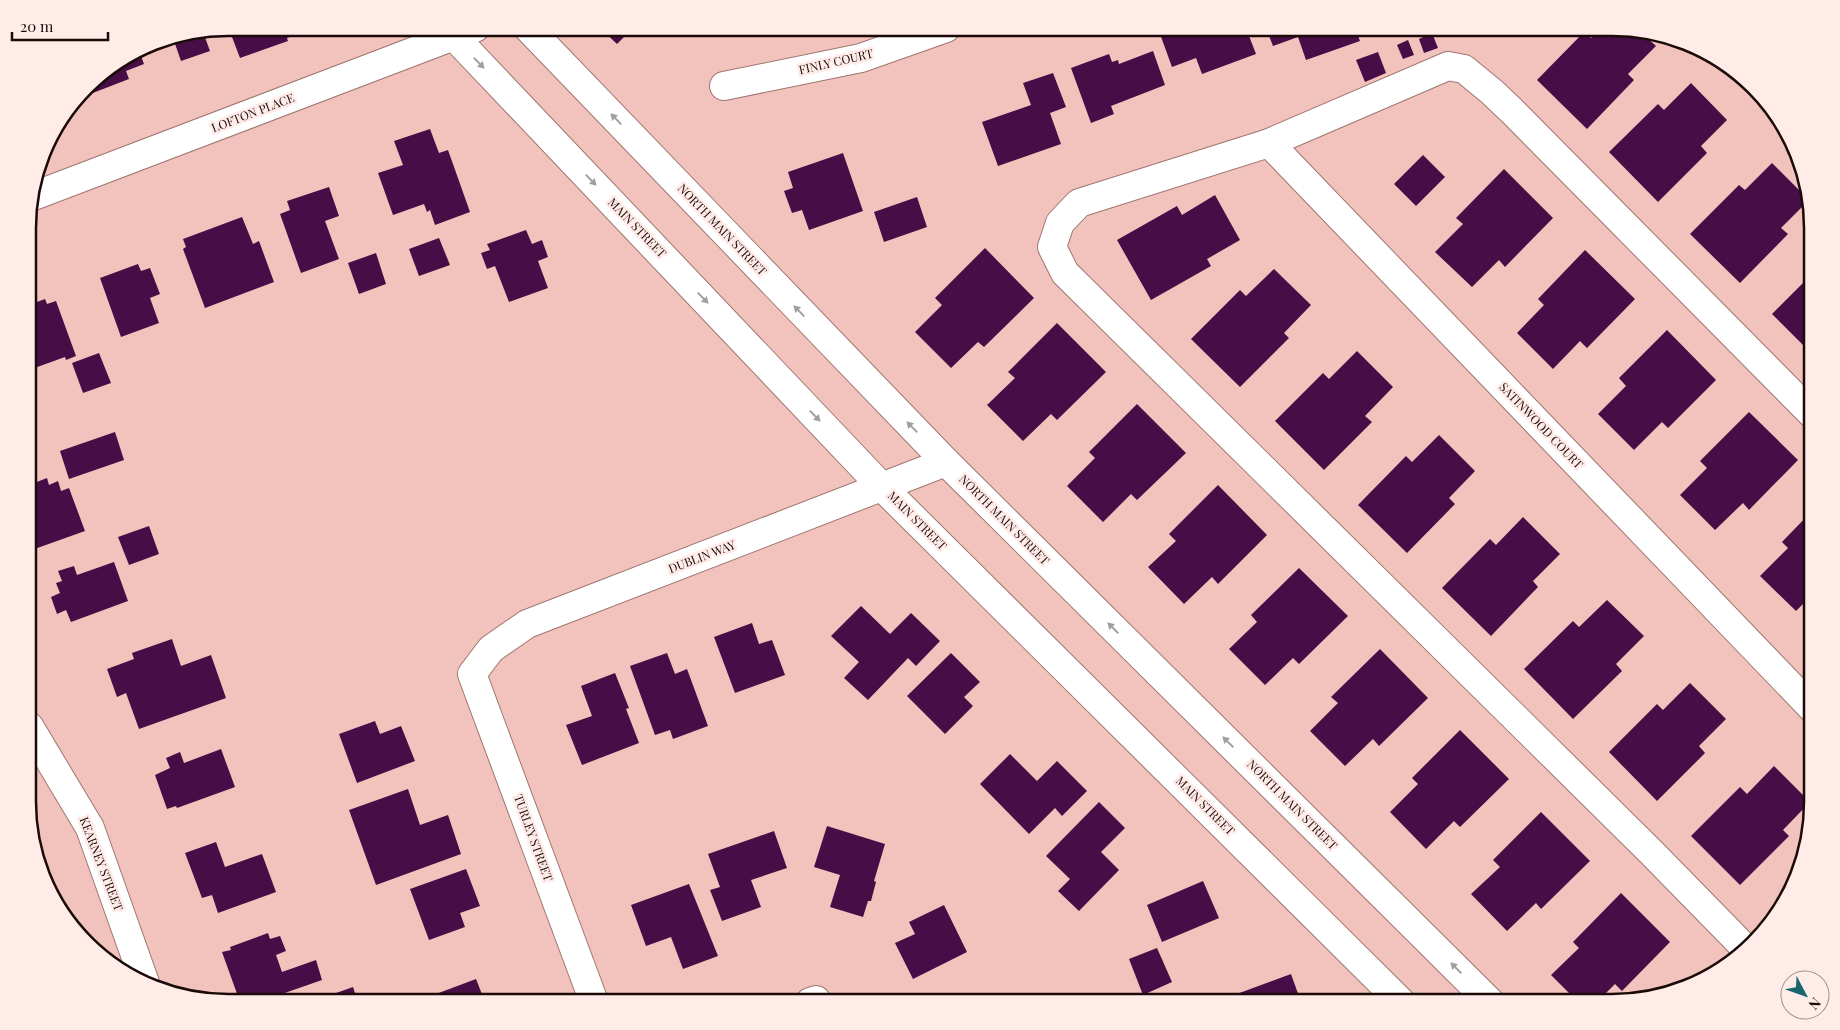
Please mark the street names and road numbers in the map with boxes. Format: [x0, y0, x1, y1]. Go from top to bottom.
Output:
street label: FINLY COURT [797, 45, 875, 77]
street label: LOFTON PLACE [209, 89, 296, 135]
street label: NORTH MAIN STREET [675, 180, 771, 279]
street label: MAIN STREET [605, 194, 671, 261]
street label: SATINWOOD COURT [1496, 379, 1587, 472]
street label: NORTH MAIN STREET [956, 471, 1054, 568]
street label: MAIN STREET [885, 487, 951, 554]
street label: DUBLIN WAY [666, 536, 738, 576]
street label: NORTH MAIN STREET [1244, 756, 1342, 853]
street label: MAIN STREET [1173, 772, 1239, 839]
street label: TURLEY STREET [511, 792, 557, 884]
street label: KEARNEY STREET [77, 814, 127, 913]

